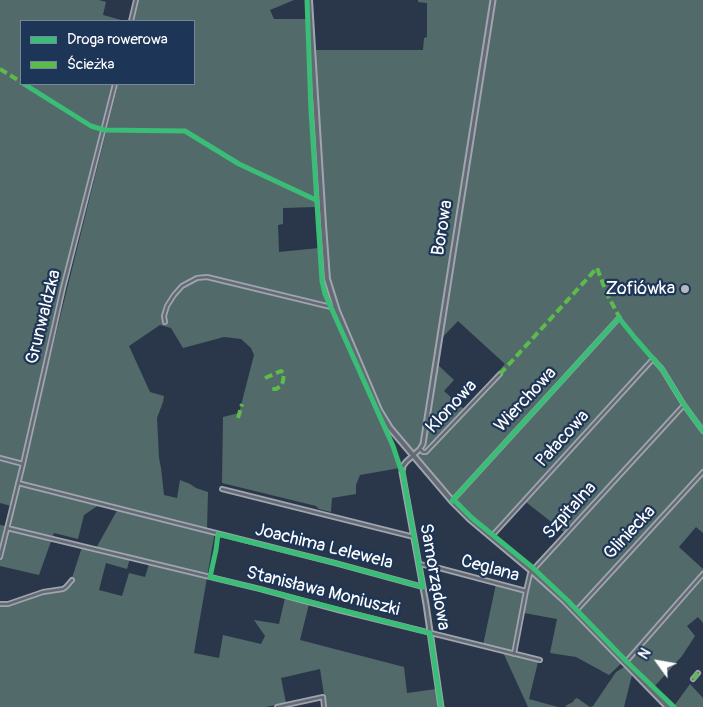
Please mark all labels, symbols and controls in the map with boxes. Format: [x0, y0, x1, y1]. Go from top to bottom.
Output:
legend [20, 20, 195, 85]
text: Droga rowerowa [67, 30, 168, 49]
text: Ścieżka [67, 55, 115, 74]
street label: Borowa [428, 199, 458, 257]
street label: Grunwaldzka [22, 268, 66, 366]
place label: Zofiówka [605, 278, 675, 300]
marker: Zofiówka [679, 283, 691, 295]
street label: Wierchowa [490, 363, 562, 437]
street label: Klonowa [422, 376, 482, 438]
street label: Pałacowa [532, 406, 594, 472]
street label: Szpitalna [539, 478, 601, 544]
street label: Gliniecka [599, 501, 661, 565]
street label: Joachima Lelewela [253, 519, 395, 575]
street label: Samorządowa [414, 522, 454, 632]
street label: Ceglana [458, 551, 522, 587]
street label: Stanisława Moniuszki [244, 562, 402, 622]
north arrow [633, 637, 683, 687]
text: N [635, 645, 655, 662]

